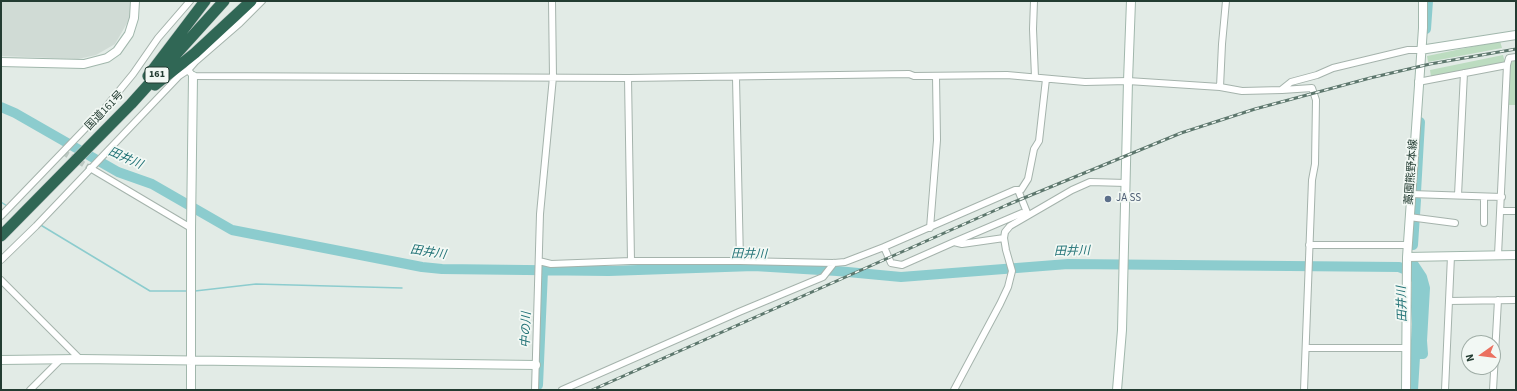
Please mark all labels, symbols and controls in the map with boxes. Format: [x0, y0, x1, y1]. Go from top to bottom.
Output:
road number: 161 [145, 67, 169, 83]
street label: 国道161号 [83, 89, 127, 133]
street label: 藁園熊野本線 [1403, 139, 1421, 205]
water label: 田井川 [106, 145, 144, 173]
place label: JA SS [1116, 192, 1141, 206]
marker: JA SS [1103, 194, 1113, 204]
water label: 田井川 [409, 243, 447, 263]
water label: 田井川 [1054, 244, 1090, 260]
water label: 田井川 [731, 247, 767, 263]
water label: 田井川 [1395, 286, 1411, 322]
water label: 中の川 [519, 312, 535, 348]
north arrow [1461, 335, 1501, 375]
text: N [1462, 352, 1478, 363]

